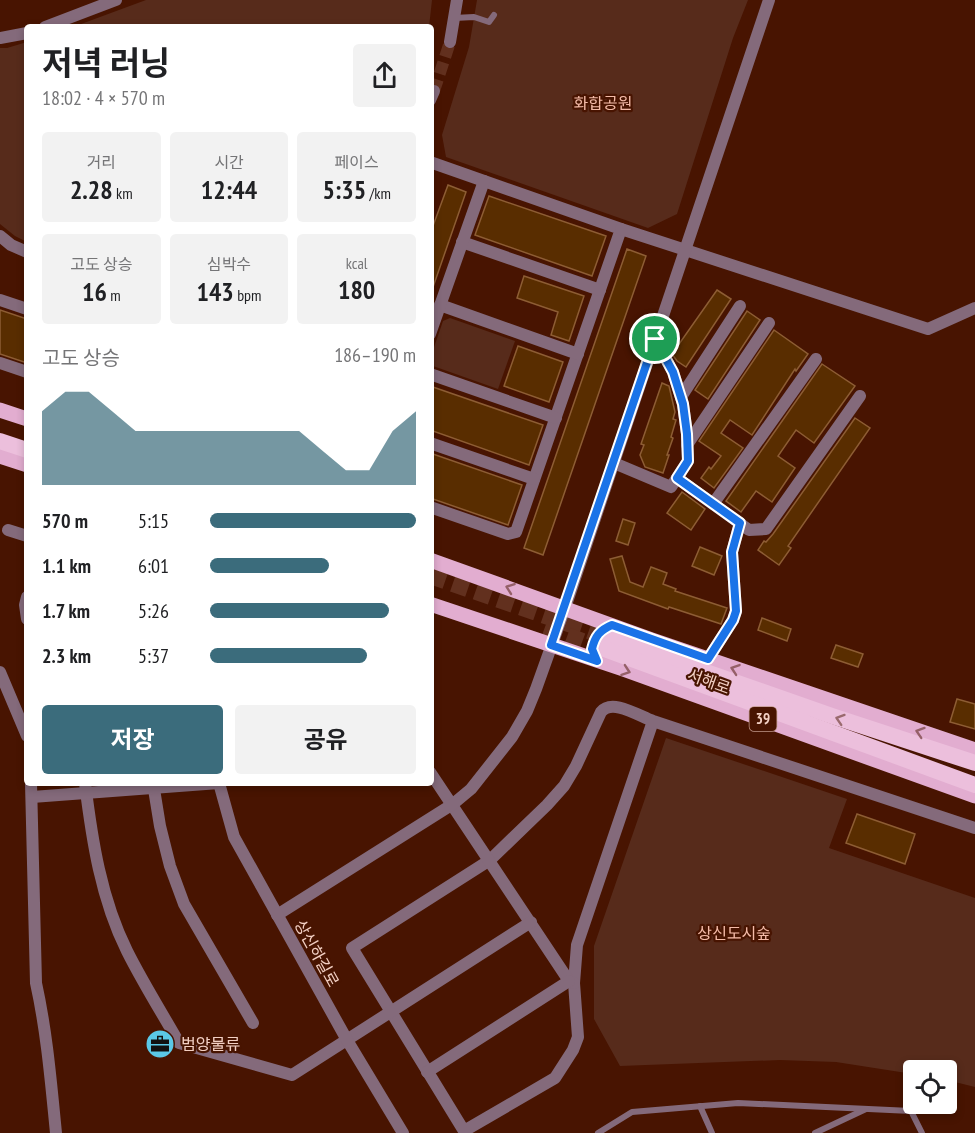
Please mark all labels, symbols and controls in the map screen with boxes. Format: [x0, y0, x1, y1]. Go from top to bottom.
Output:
text: 저녁 러닝 [42, 41, 170, 84]
button: share [353, 44, 416, 107]
text: 18:02 · 4 × 570 m [42, 85, 165, 111]
park label: 화합공원 [574, 93, 632, 113]
text: 거리 [87, 152, 116, 172]
text: 시간 [214, 152, 244, 172]
text: 페이스 [335, 152, 379, 172]
text: 2.28 [70, 173, 113, 206]
text: 12:44 [201, 173, 257, 206]
text: 5:35 [322, 173, 366, 206]
text: km [113, 183, 133, 203]
text: /km [366, 183, 391, 203]
text: kcal [346, 253, 368, 273]
text: 고도 상승 [70, 254, 132, 274]
text: 심박수 [207, 254, 251, 274]
text: 180 [338, 273, 375, 306]
text: 16 [82, 275, 107, 308]
text: 143 [196, 275, 234, 308]
text: m [107, 285, 121, 305]
text: bpm [234, 285, 262, 305]
pin [629, 313, 680, 364]
icon: arrive [638, 322, 671, 355]
text: 186–190 m [334, 342, 416, 368]
text: 고도 상승 [42, 345, 120, 371]
text: 570 m [42, 508, 88, 534]
text: 5:15 [138, 508, 169, 534]
text: 1.1 km [42, 553, 91, 579]
text: 6:01 [138, 553, 169, 579]
one-way arrow [505, 583, 516, 596]
text: 1.7 km [42, 598, 90, 624]
text: 5:26 [138, 598, 169, 624]
text: 2.3 km [42, 643, 91, 669]
text: 5:37 [138, 643, 169, 669]
one-way arrow [621, 663, 631, 676]
one-way arrow [730, 663, 741, 676]
street label: 서해로 [685, 664, 733, 698]
button: 저장 [42, 705, 223, 774]
button: 공유 [235, 705, 416, 774]
road number: 39 [750, 707, 777, 731]
one-way arrow [835, 713, 846, 726]
one-way arrow [915, 727, 925, 739]
street label: 상신하길로 [290, 916, 344, 990]
park label: 상신도시숲 [697, 923, 771, 943]
office icon: 범양물류 [144, 1028, 176, 1060]
place label: 범양물류 [181, 1034, 240, 1054]
map controls [903, 1060, 957, 1114]
button: locate [903, 1060, 957, 1114]

